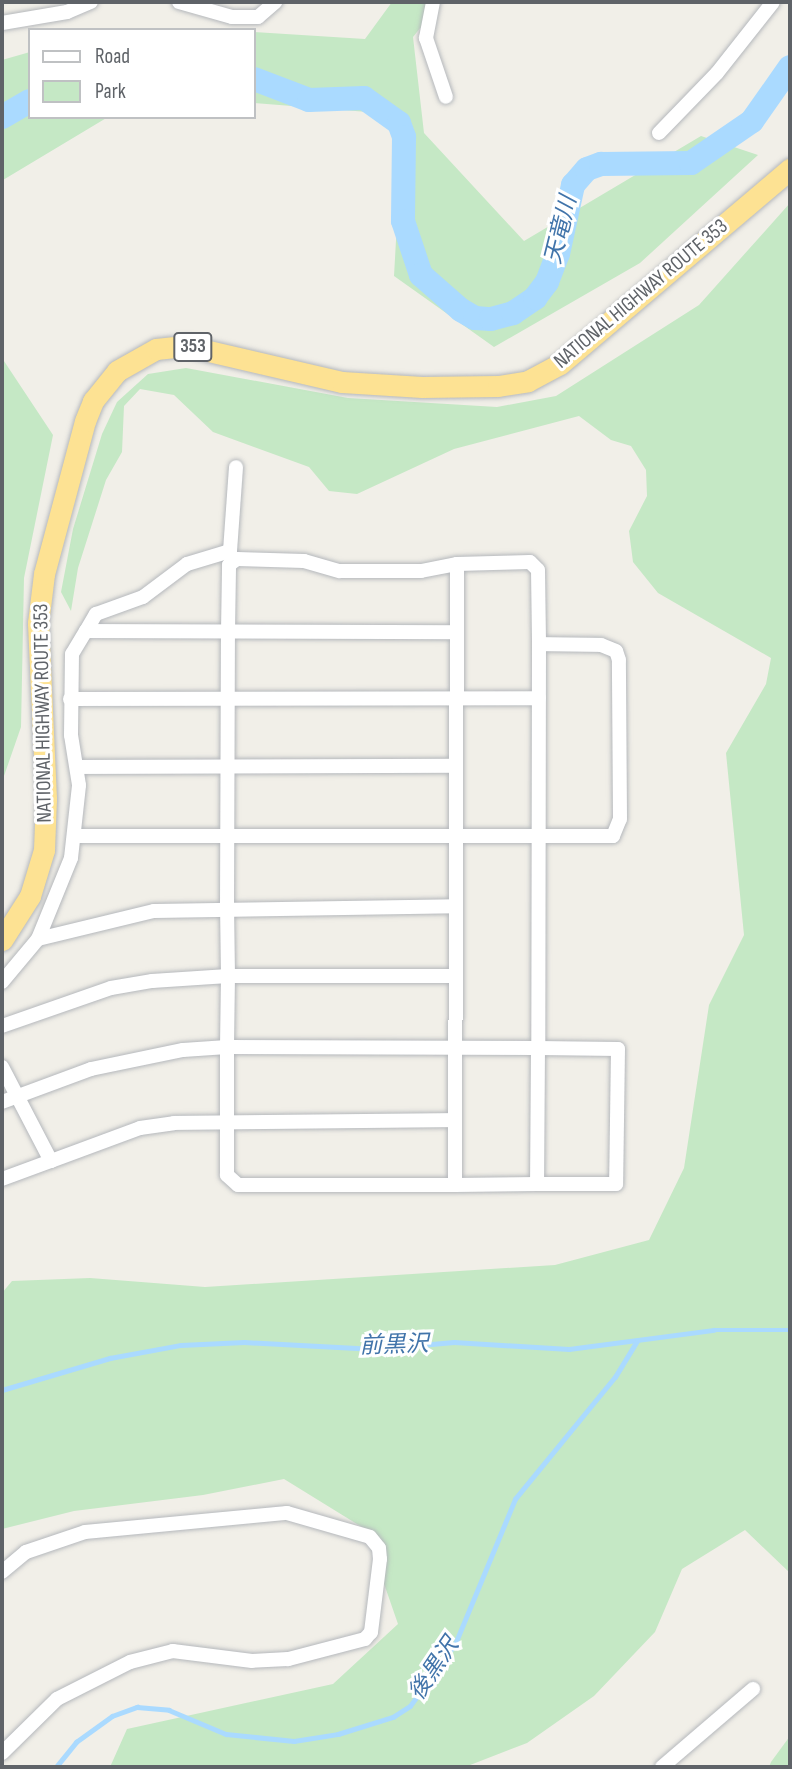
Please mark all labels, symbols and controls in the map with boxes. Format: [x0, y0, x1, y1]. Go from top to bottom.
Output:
legend [28, 28, 256, 119]
text: Road [95, 44, 130, 69]
text: Park [95, 79, 126, 104]
water label: 天竜川 [539, 193, 583, 267]
street label: NATIONAL HIGHWAY ROUTE 353 [549, 214, 733, 374]
road number: 353 [172, 332, 214, 362]
street label: NATIONAL HIGHWAY ROUTE 353 [28, 603, 58, 823]
water label: 前黒沢 [359, 1330, 429, 1360]
water label: 後黒沢 [403, 1633, 465, 1705]

